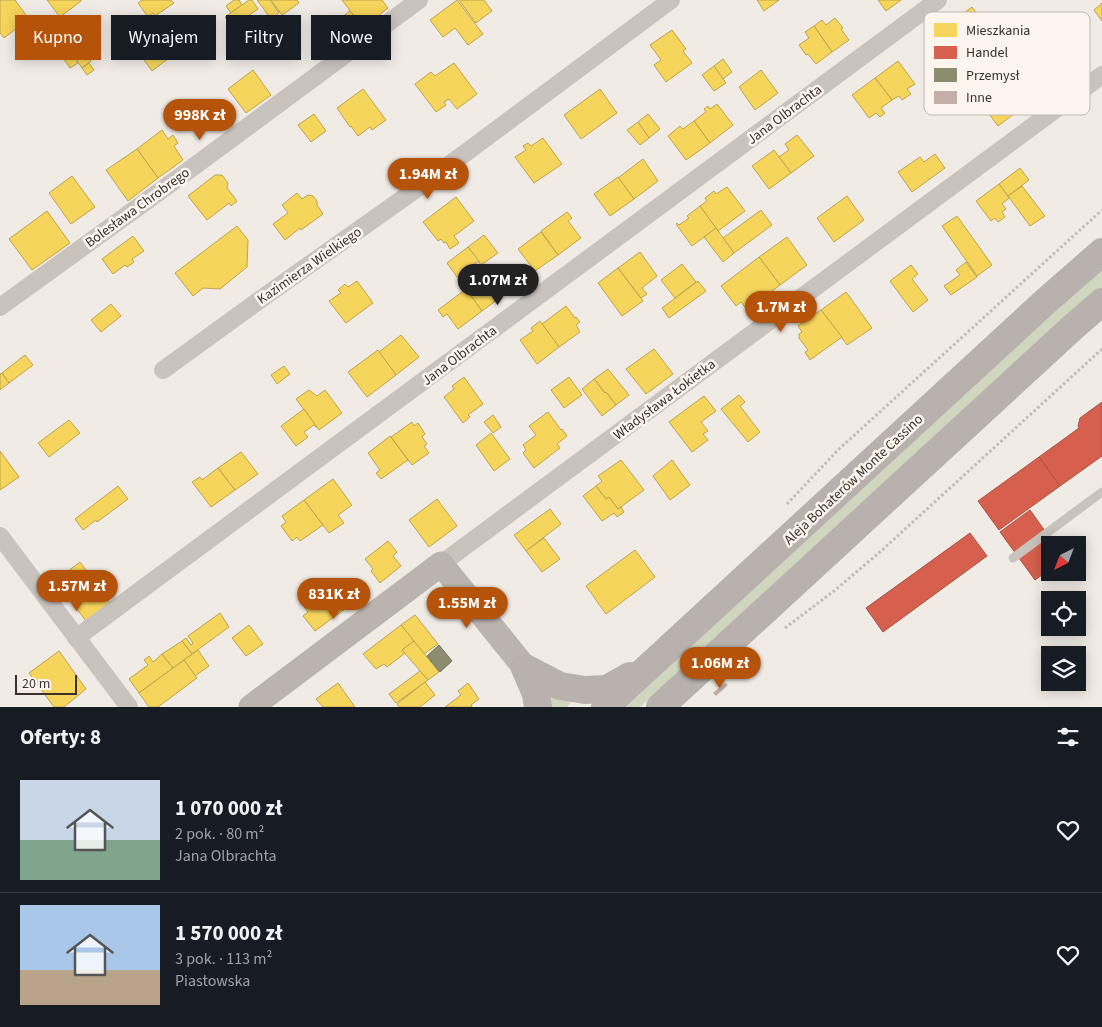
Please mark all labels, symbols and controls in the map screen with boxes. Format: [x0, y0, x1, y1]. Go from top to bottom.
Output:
legend [924, 12, 1090, 115]
chip: Kupno [15, 15, 101, 60]
chip: Wynajem [111, 15, 216, 60]
chip: Filtry [226, 15, 301, 60]
chip: Nowe [311, 15, 391, 60]
text: Mieszkania [966, 21, 1030, 41]
text: Handel [966, 43, 1009, 63]
text: Przemysł [966, 66, 1020, 86]
street label: Jana Olbrachta [743, 80, 826, 150]
text: Inne [966, 88, 992, 108]
pin: 998K zł [154, 98, 246, 141]
text: 998K zł [174, 104, 226, 126]
pin: 1.94M zł [376, 158, 480, 200]
street label: Bolesława Chrobrego [81, 163, 194, 253]
text: 1.94M zł [399, 163, 457, 185]
street label: Kazimierza Wielkiego [253, 222, 366, 309]
pin: 1.07M zł [446, 264, 550, 306]
text: 1.07M zł [469, 269, 527, 291]
pin: 1.7M zł [735, 290, 827, 333]
text: 1.7M zł [756, 296, 806, 318]
street label: Jana Olbrachta [418, 321, 501, 391]
street label: Władysława Łokietka [609, 355, 720, 445]
street label: Aleja Bohaterów Monte Cassino [780, 410, 928, 550]
north arrow [1041, 536, 1086, 581]
map controls [1041, 536, 1086, 691]
pin: 1.57M zł [25, 570, 129, 612]
text: 1.57M zł [48, 575, 106, 597]
pin: 831K zł [288, 578, 380, 620]
text: 831K zł [308, 583, 360, 605]
pin: 1.55M zł [415, 586, 519, 629]
button: locate [1041, 591, 1086, 636]
text: 1.55M zł [438, 592, 496, 614]
pin: 1.06M zł [668, 646, 772, 689]
button: layers [1041, 646, 1086, 691]
text: 1.06M zł [691, 652, 749, 674]
scale bar [15, 672, 78, 695]
text: 20 m [22, 674, 50, 694]
text: Oferty: 8 [20, 722, 101, 752]
icon: filters [1054, 723, 1082, 751]
text: 1 070 000 zł [175, 793, 282, 823]
icon: home [60, 800, 120, 860]
icon: heart [1054, 816, 1082, 844]
text: 2 pok. · 80 m² [175, 823, 264, 845]
text: Jana Olbrachta [175, 845, 277, 867]
text: 1 570 000 zł [175, 918, 282, 948]
icon: home [60, 925, 120, 985]
icon: heart [1054, 941, 1082, 969]
text: 3 pok. · 113 m² [175, 948, 272, 970]
text: Piastowska [175, 970, 250, 992]

